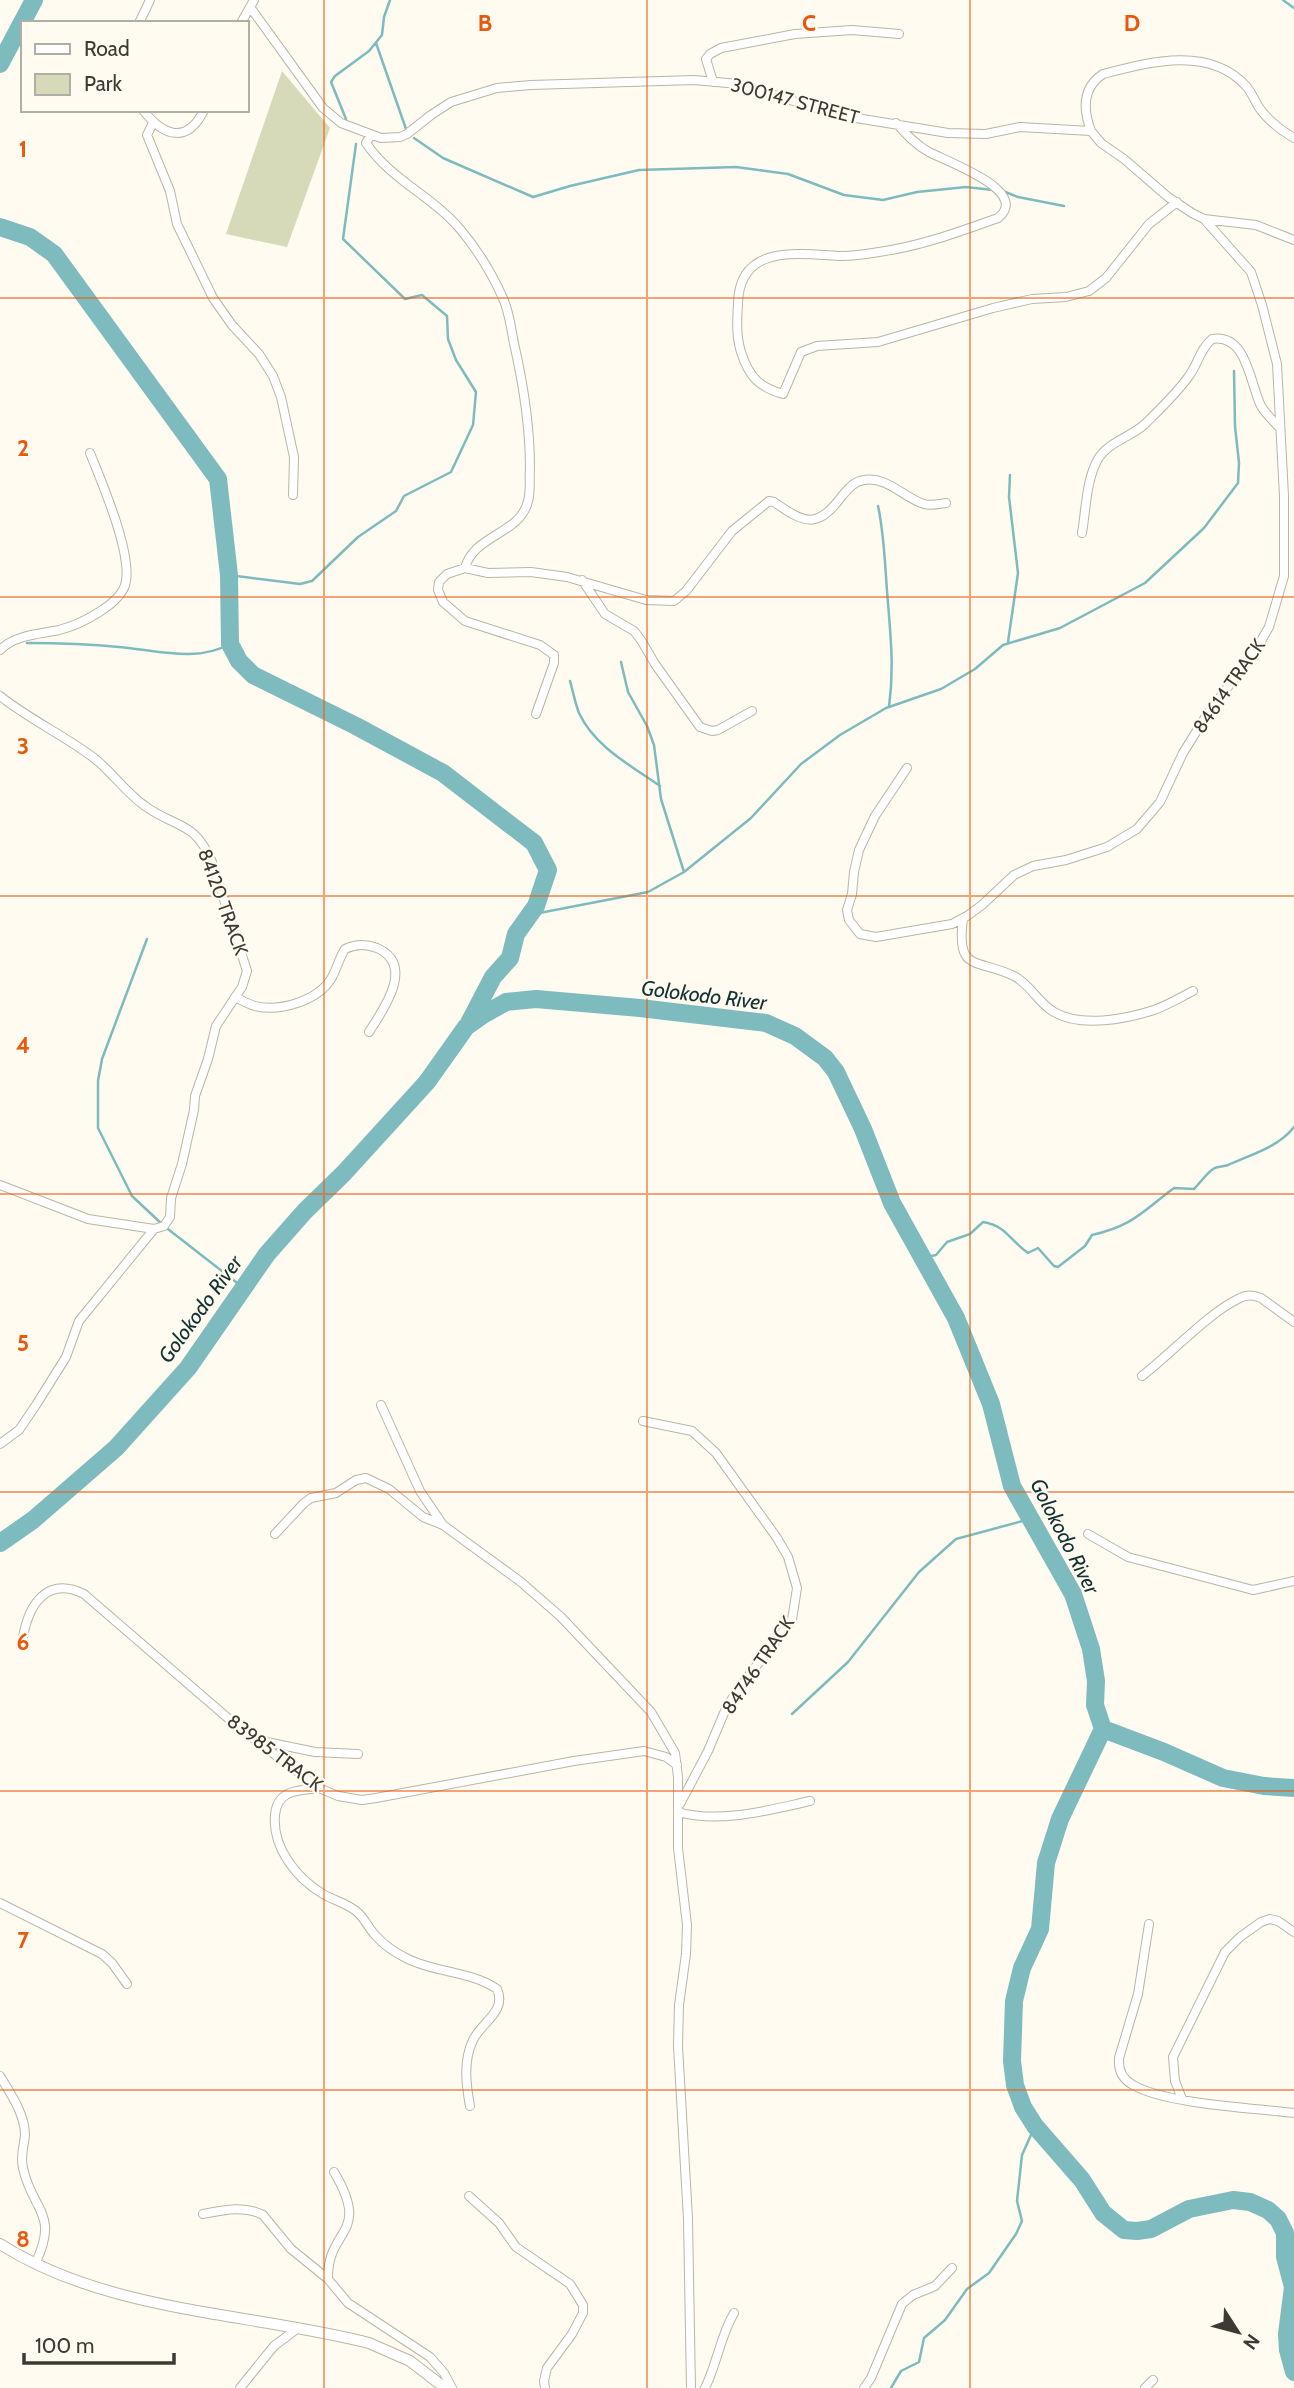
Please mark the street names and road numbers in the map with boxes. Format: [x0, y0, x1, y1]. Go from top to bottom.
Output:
street label: 300147 STREET [728, 73, 862, 129]
street label: 84614 TRACK [1188, 634, 1270, 738]
street label: 84120 TRACK [193, 846, 253, 959]
street label: 84746 TRACK [717, 1612, 799, 1718]
street label: 83985 TRACK [222, 1709, 328, 1797]

